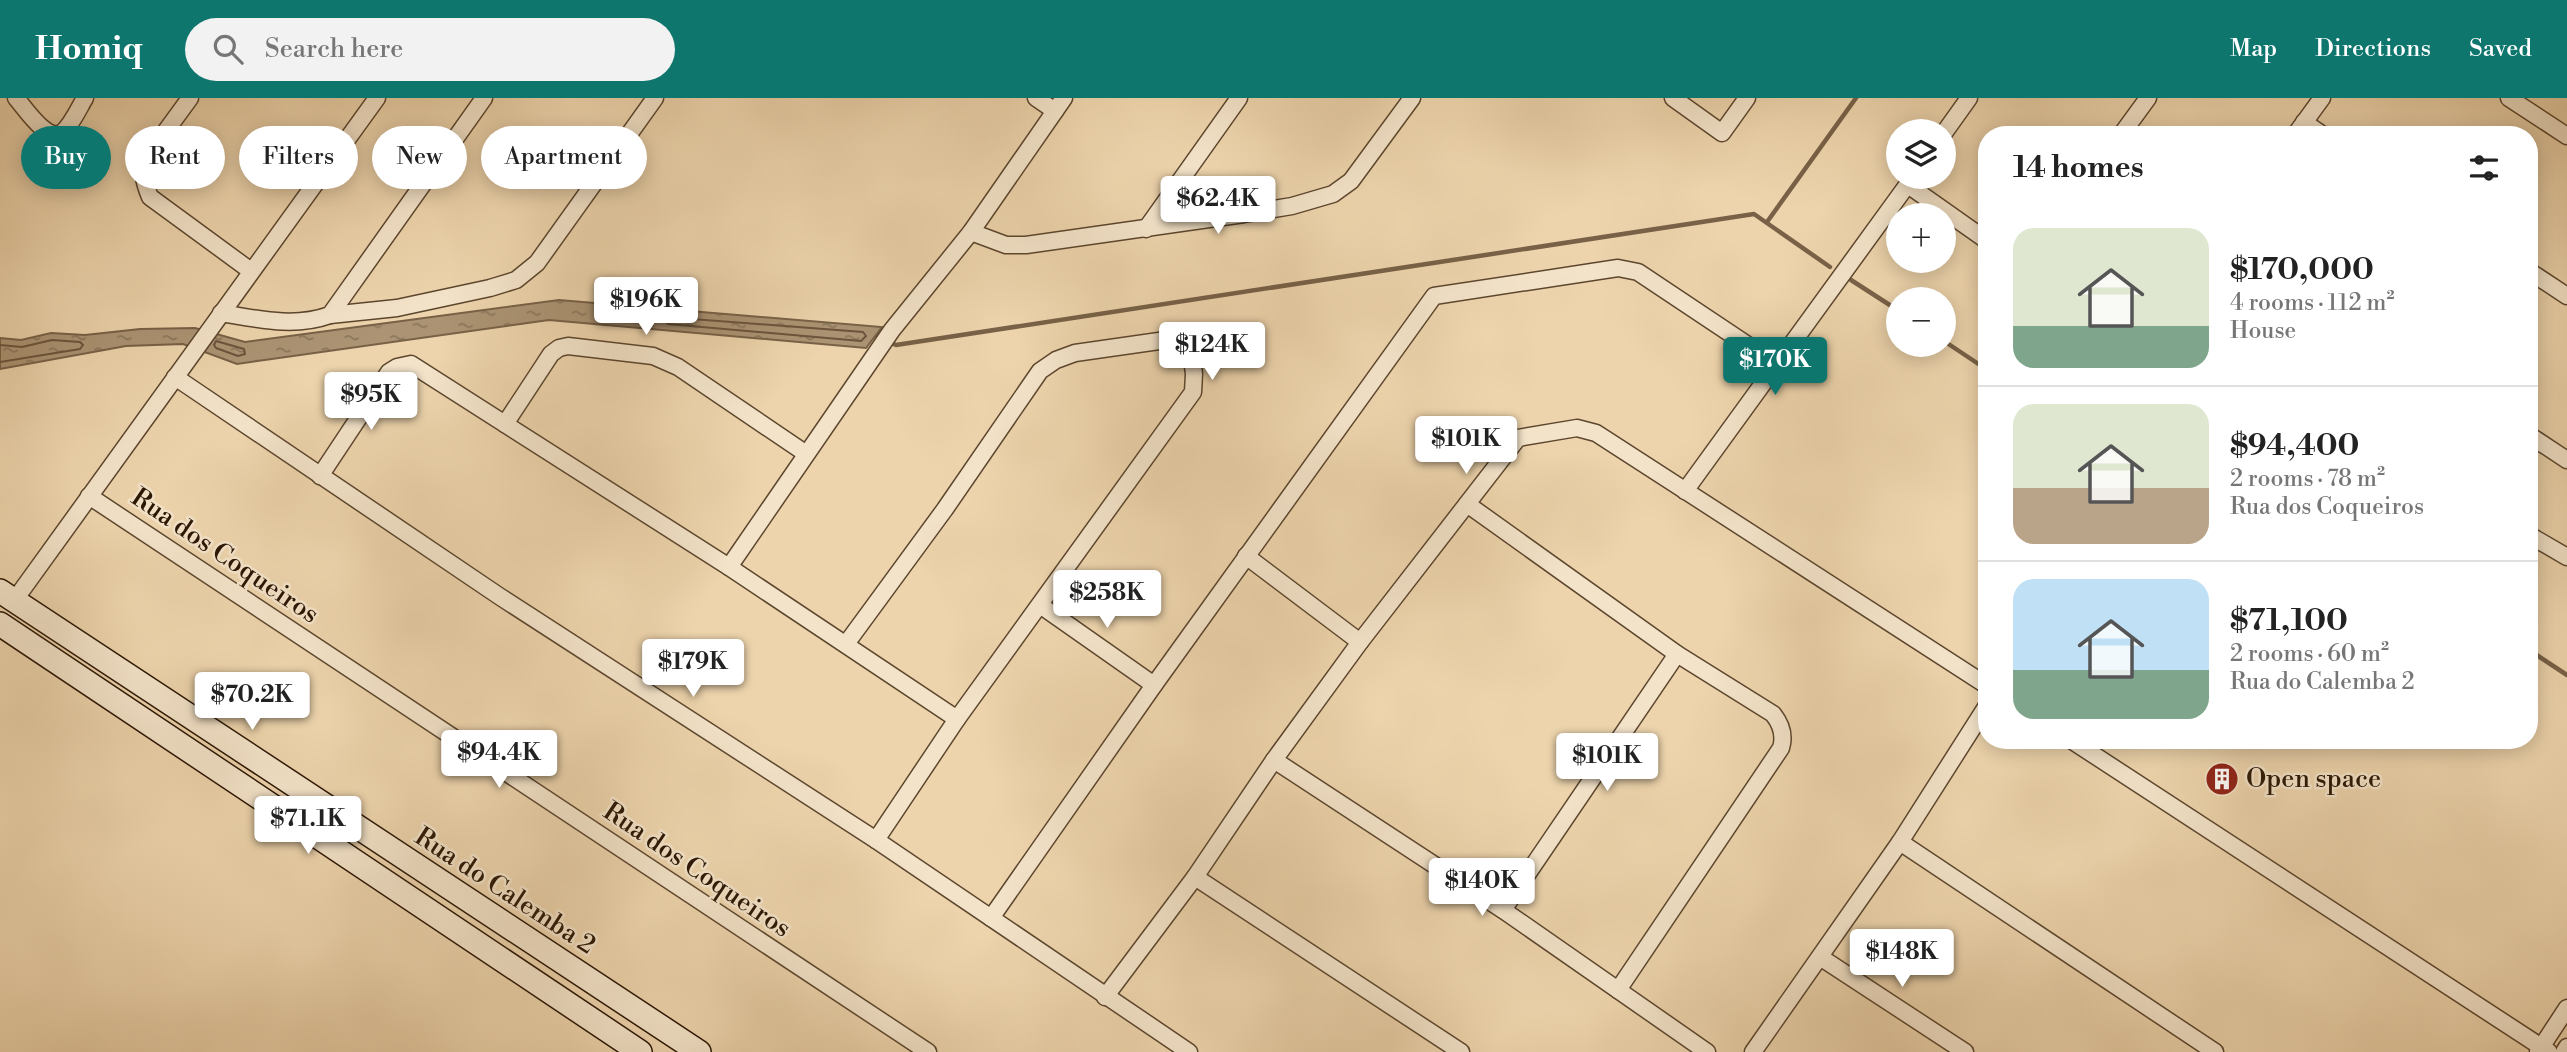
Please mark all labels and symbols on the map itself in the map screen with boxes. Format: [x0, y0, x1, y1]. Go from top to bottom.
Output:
pin: $62.4K [1161, 176, 1275, 236]
pin: $196K [597, 278, 695, 337]
pin: $124K [1163, 322, 1261, 382]
pin: $170K [1726, 338, 1824, 397]
pin: $95K [330, 372, 412, 432]
pin: $101K [1417, 416, 1515, 476]
street label: Rua dos Coqueiros [125, 481, 325, 631]
pin: $258K [1058, 570, 1156, 630]
pin: $179K [644, 640, 742, 699]
pin: $70.2K [195, 672, 309, 732]
pin: $94.4K [442, 730, 556, 790]
pin: $101K [1558, 734, 1656, 793]
building icon: Open space [2203, 760, 2241, 798]
place label: Open space [2246, 763, 2381, 795]
street label: Rua dos Coqueiros [597, 795, 797, 945]
pin: $71.1K [251, 796, 365, 856]
street label: Rua do Calemba 2 [409, 821, 601, 961]
pin: $140K [1433, 858, 1531, 918]
pin: $148K [1853, 930, 1951, 989]

